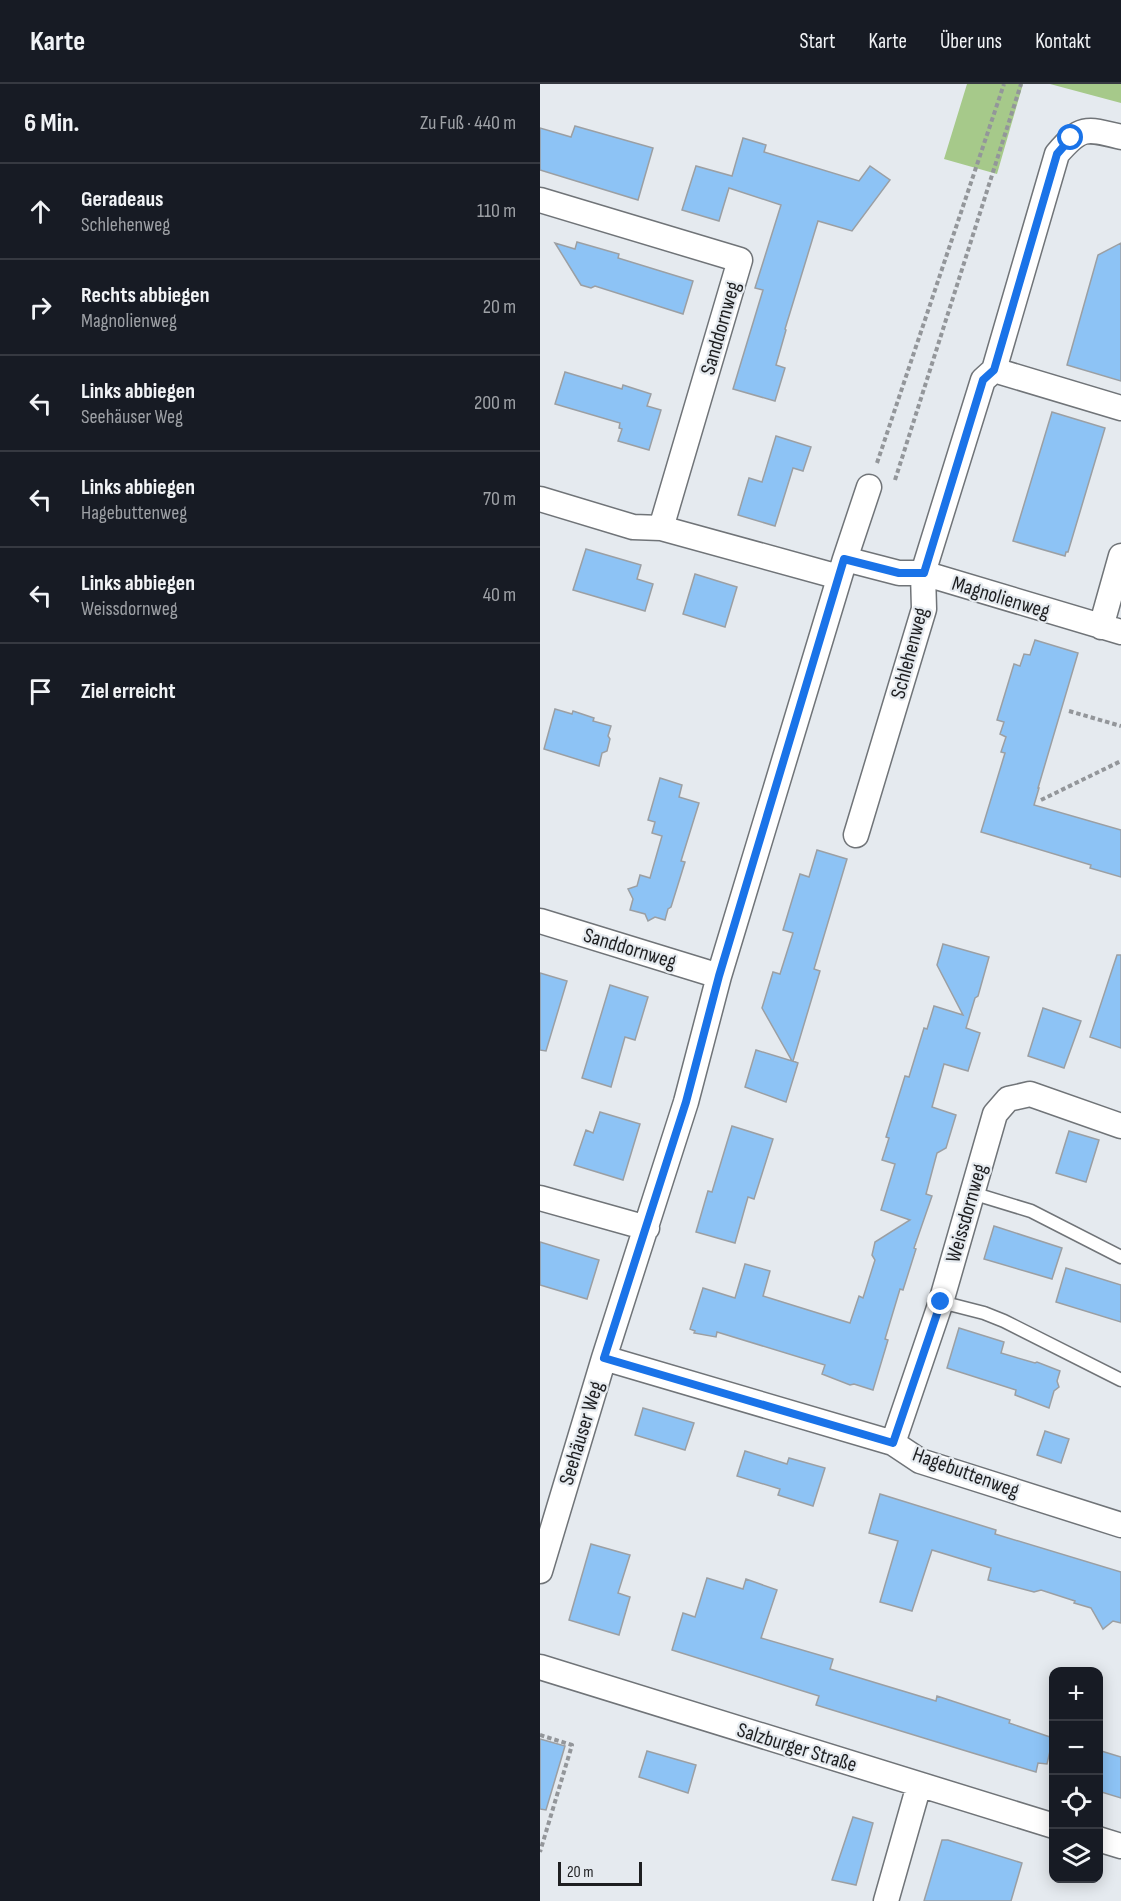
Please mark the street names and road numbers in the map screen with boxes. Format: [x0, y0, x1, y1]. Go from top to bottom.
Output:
street label: Sanddornweg [695, 279, 746, 378]
street label: Magnolienweg [949, 571, 1053, 624]
street label: Schlehenweg [885, 605, 934, 702]
street label: Sanddornweg [580, 923, 679, 974]
street label: Weissdornweg [940, 1161, 992, 1265]
street label: Seehäuser Weg [554, 1378, 609, 1488]
street label: Hagebuttenweg [909, 1442, 1023, 1503]
street label: Salzburger Straße [734, 1717, 860, 1778]

